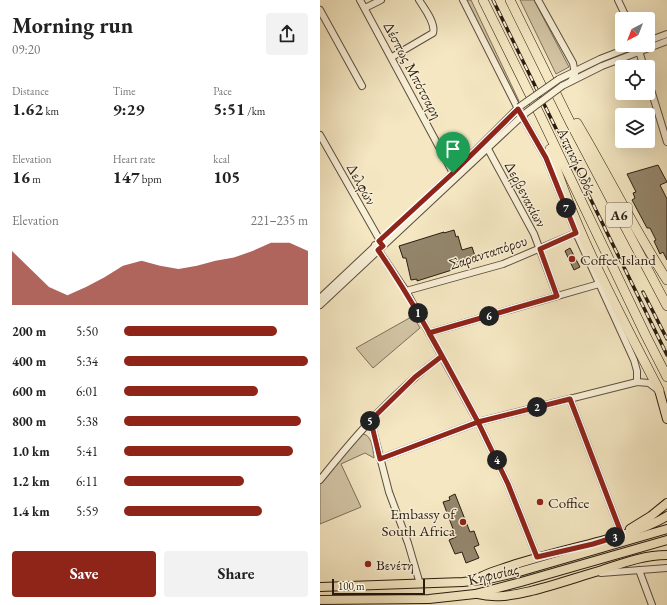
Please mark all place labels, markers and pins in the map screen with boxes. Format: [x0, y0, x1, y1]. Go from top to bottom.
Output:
pin [436, 132, 470, 173]
pin: 7 [556, 198, 576, 218]
place label: Coffee Island [580, 250, 656, 269]
marker: Coffee Island [567, 254, 577, 264]
pin: 1 [408, 303, 428, 323]
pin: 6 [479, 306, 499, 326]
pin: 2 [527, 397, 547, 417]
pin: 5 [360, 411, 380, 431]
pin: 4 [487, 450, 507, 470]
place label: Coffice [548, 493, 590, 512]
marker: Coffice [535, 497, 545, 507]
place label: Embassy of South Africa [382, 504, 457, 540]
marker: Embassy of South Africa [458, 517, 468, 527]
pin: 3 [605, 527, 625, 547]
place label: Βενέτη [376, 555, 414, 574]
marker: Βενέτη [363, 559, 373, 569]

